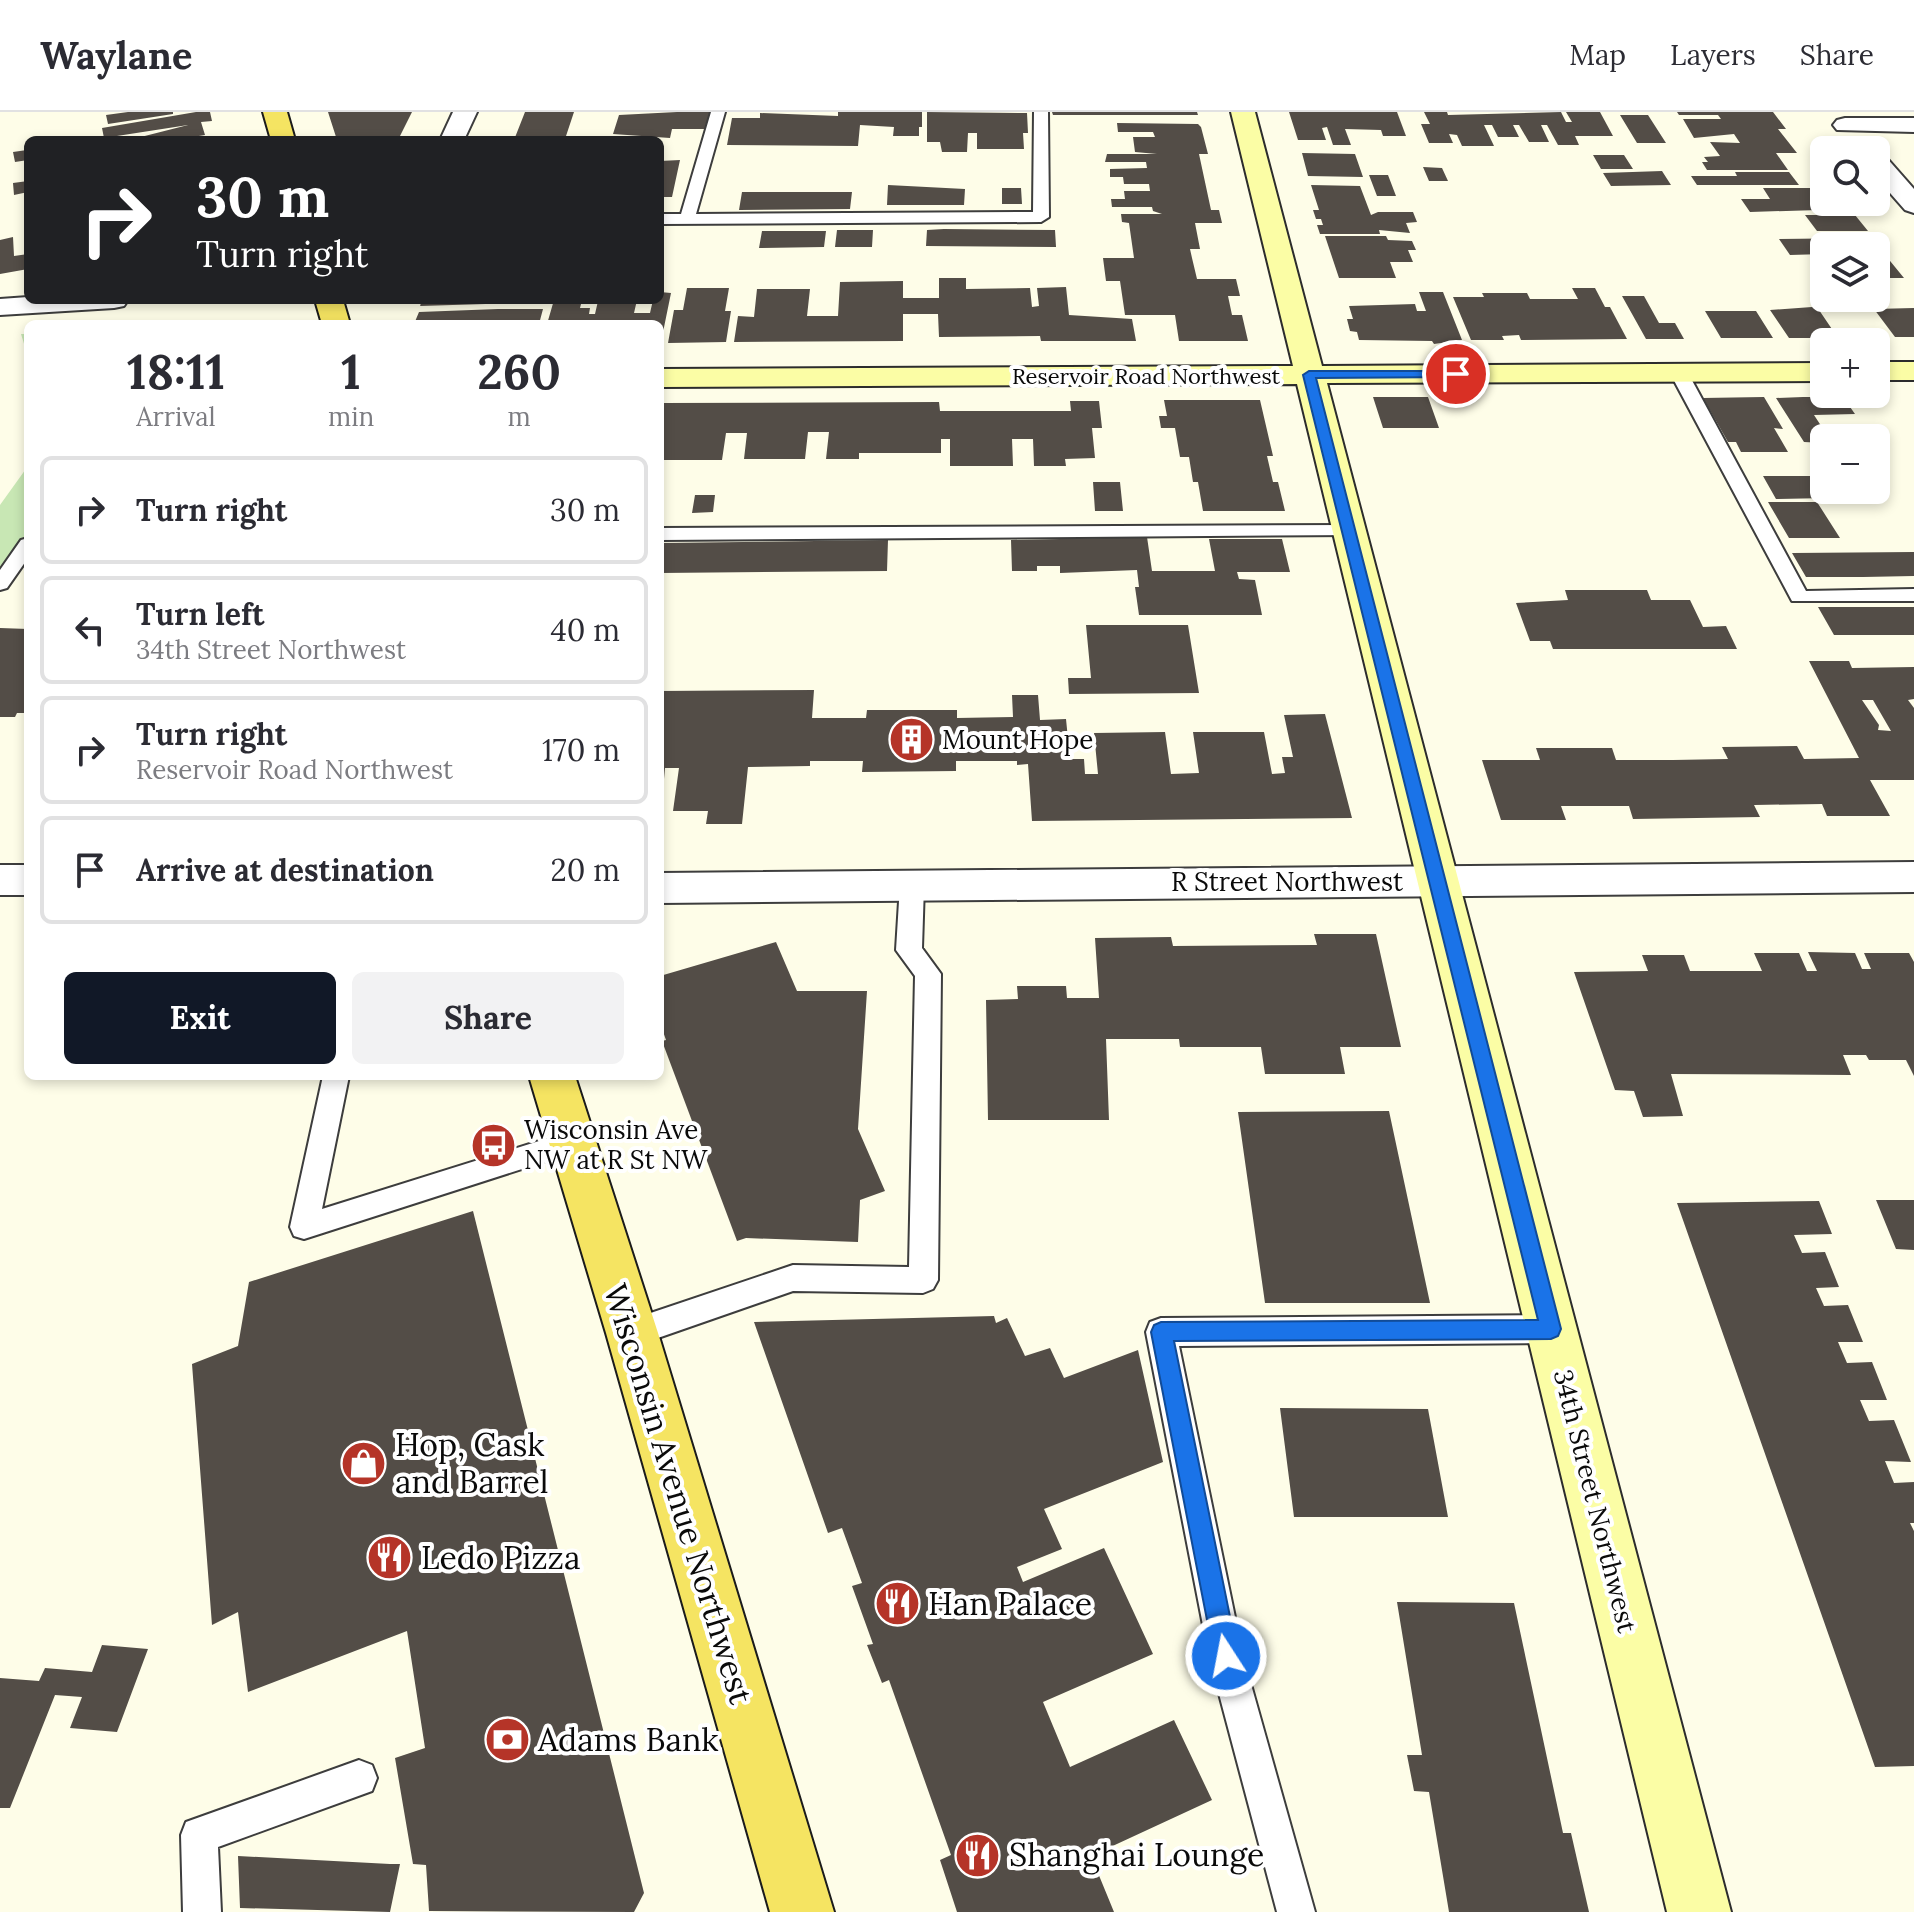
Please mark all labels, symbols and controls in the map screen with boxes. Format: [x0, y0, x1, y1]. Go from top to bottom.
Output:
text: Waylane [40, 31, 192, 79]
text: Map [1569, 37, 1626, 73]
text: Layers [1670, 37, 1756, 73]
text: Share [1800, 37, 1874, 73]
map controls [1810, 136, 1890, 504]
button: search [1810, 136, 1890, 216]
text: 30 m [196, 161, 329, 232]
icon: right [64, 168, 168, 272]
text: Turn right [196, 231, 369, 277]
button: layers [1810, 232, 1890, 312]
button: + [1810, 328, 1890, 408]
pin [1422, 340, 1490, 408]
text: 18:11 [127, 341, 225, 402]
text: 1 [341, 341, 361, 402]
text: 260 [477, 341, 561, 402]
icon: arrive [1434, 352, 1478, 396]
street label: Reservoir Road Northwest [1012, 362, 1281, 390]
text: Arrival [136, 400, 216, 433]
text: min [328, 400, 374, 433]
text: m [508, 400, 531, 433]
button: − [1810, 424, 1890, 504]
icon: right [68, 488, 112, 532]
text: Turn right [136, 491, 287, 529]
text: 30 m [550, 491, 620, 529]
text: Turn left [136, 595, 264, 633]
icon: left [68, 608, 112, 652]
text: 40 m [550, 611, 620, 649]
text: 34th Street Northwest [136, 633, 406, 666]
text: Turn right [136, 715, 287, 753]
building icon: Mount Hope [887, 716, 935, 764]
place label: Mount Hope [942, 723, 1093, 756]
icon: right [68, 728, 112, 772]
text: 170 m [542, 731, 620, 769]
text: Reservoir Road Northwest [136, 753, 453, 786]
icon: arrive [68, 848, 112, 892]
text: Arrive at destination [136, 851, 434, 889]
text: 20 m [551, 851, 620, 889]
street label: R Street Northwest [1171, 865, 1403, 898]
button: Exit [64, 972, 336, 1064]
button: Share [352, 972, 624, 1064]
place label: Wisconsin Ave NW at R St NW [524, 1113, 708, 1176]
bus stop icon: Wisconsin Ave NW at R St NW [469, 1121, 517, 1169]
street label: Wisconsin Avenue Northwest [595, 1279, 762, 1709]
street label: 34th Street Northwest [1547, 1366, 1644, 1636]
place label: Hop, Cask and Barrel [395, 1424, 548, 1502]
shop icon: Hop, Cask and Barrel [340, 1439, 388, 1487]
restaurant icon: Ledo Pizza [366, 1534, 414, 1582]
place label: Ledo Pizza [421, 1537, 580, 1578]
restaurant icon: Han Palace [873, 1580, 921, 1628]
place label: Han Palace [928, 1583, 1092, 1624]
position arrow [1184, 1614, 1268, 1698]
bank icon: Adams Bank [483, 1716, 531, 1764]
place label: Adams Bank [537, 1719, 719, 1760]
restaurant icon: Shanghai Lounge [954, 1831, 1002, 1879]
place label: Shanghai Lounge [1009, 1834, 1264, 1875]

